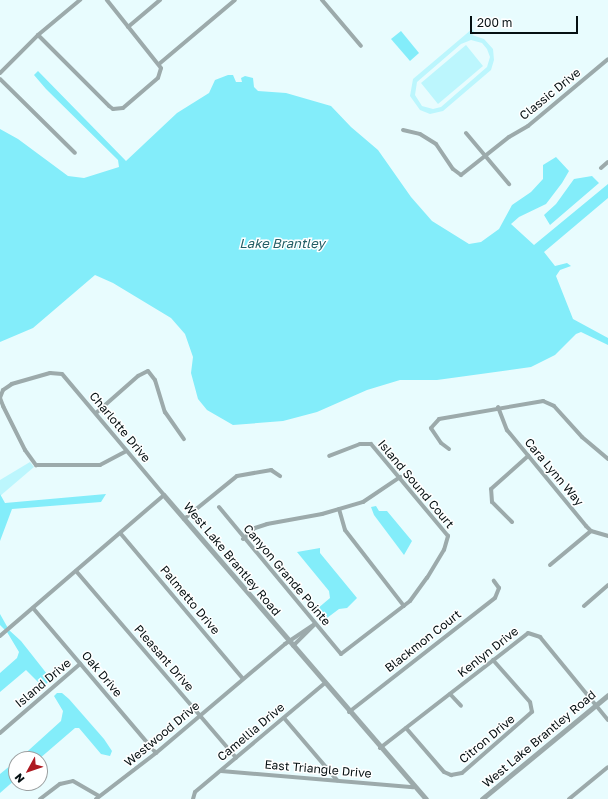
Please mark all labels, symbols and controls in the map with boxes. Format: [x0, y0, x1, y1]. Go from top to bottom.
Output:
scale bar [472, 8, 580, 34]
text: 200 m [477, 15, 512, 30]
street label: Classic Drive [517, 65, 583, 123]
water label: Lake Brantley [239, 235, 325, 251]
street label: Charlotte Drive [86, 389, 154, 465]
street label: Cara Lynn Way [522, 435, 586, 509]
street label: Island Sound Court [375, 437, 457, 531]
street label: West Lake Brantley Road [180, 499, 284, 619]
street label: Canyon Grande Pointe [240, 521, 334, 629]
street label: Palmetto Drive [157, 563, 223, 637]
street label: Blackmon Court [382, 607, 464, 675]
street label: Pleasant Drive [131, 622, 197, 694]
street label: Kenlyn Drive [455, 624, 521, 680]
street label: Oak Drive [79, 648, 125, 700]
street label: Island Drive [12, 656, 74, 710]
street label: West Lake Brantley Road [479, 687, 599, 791]
street label: Westwood Drive [122, 698, 202, 770]
street label: Camellia Drive [215, 700, 287, 764]
street label: Citron Drive [456, 712, 518, 766]
north arrow [8, 751, 48, 791]
street label: East Triangle Drive [264, 757, 372, 781]
text: N [12, 771, 27, 786]

